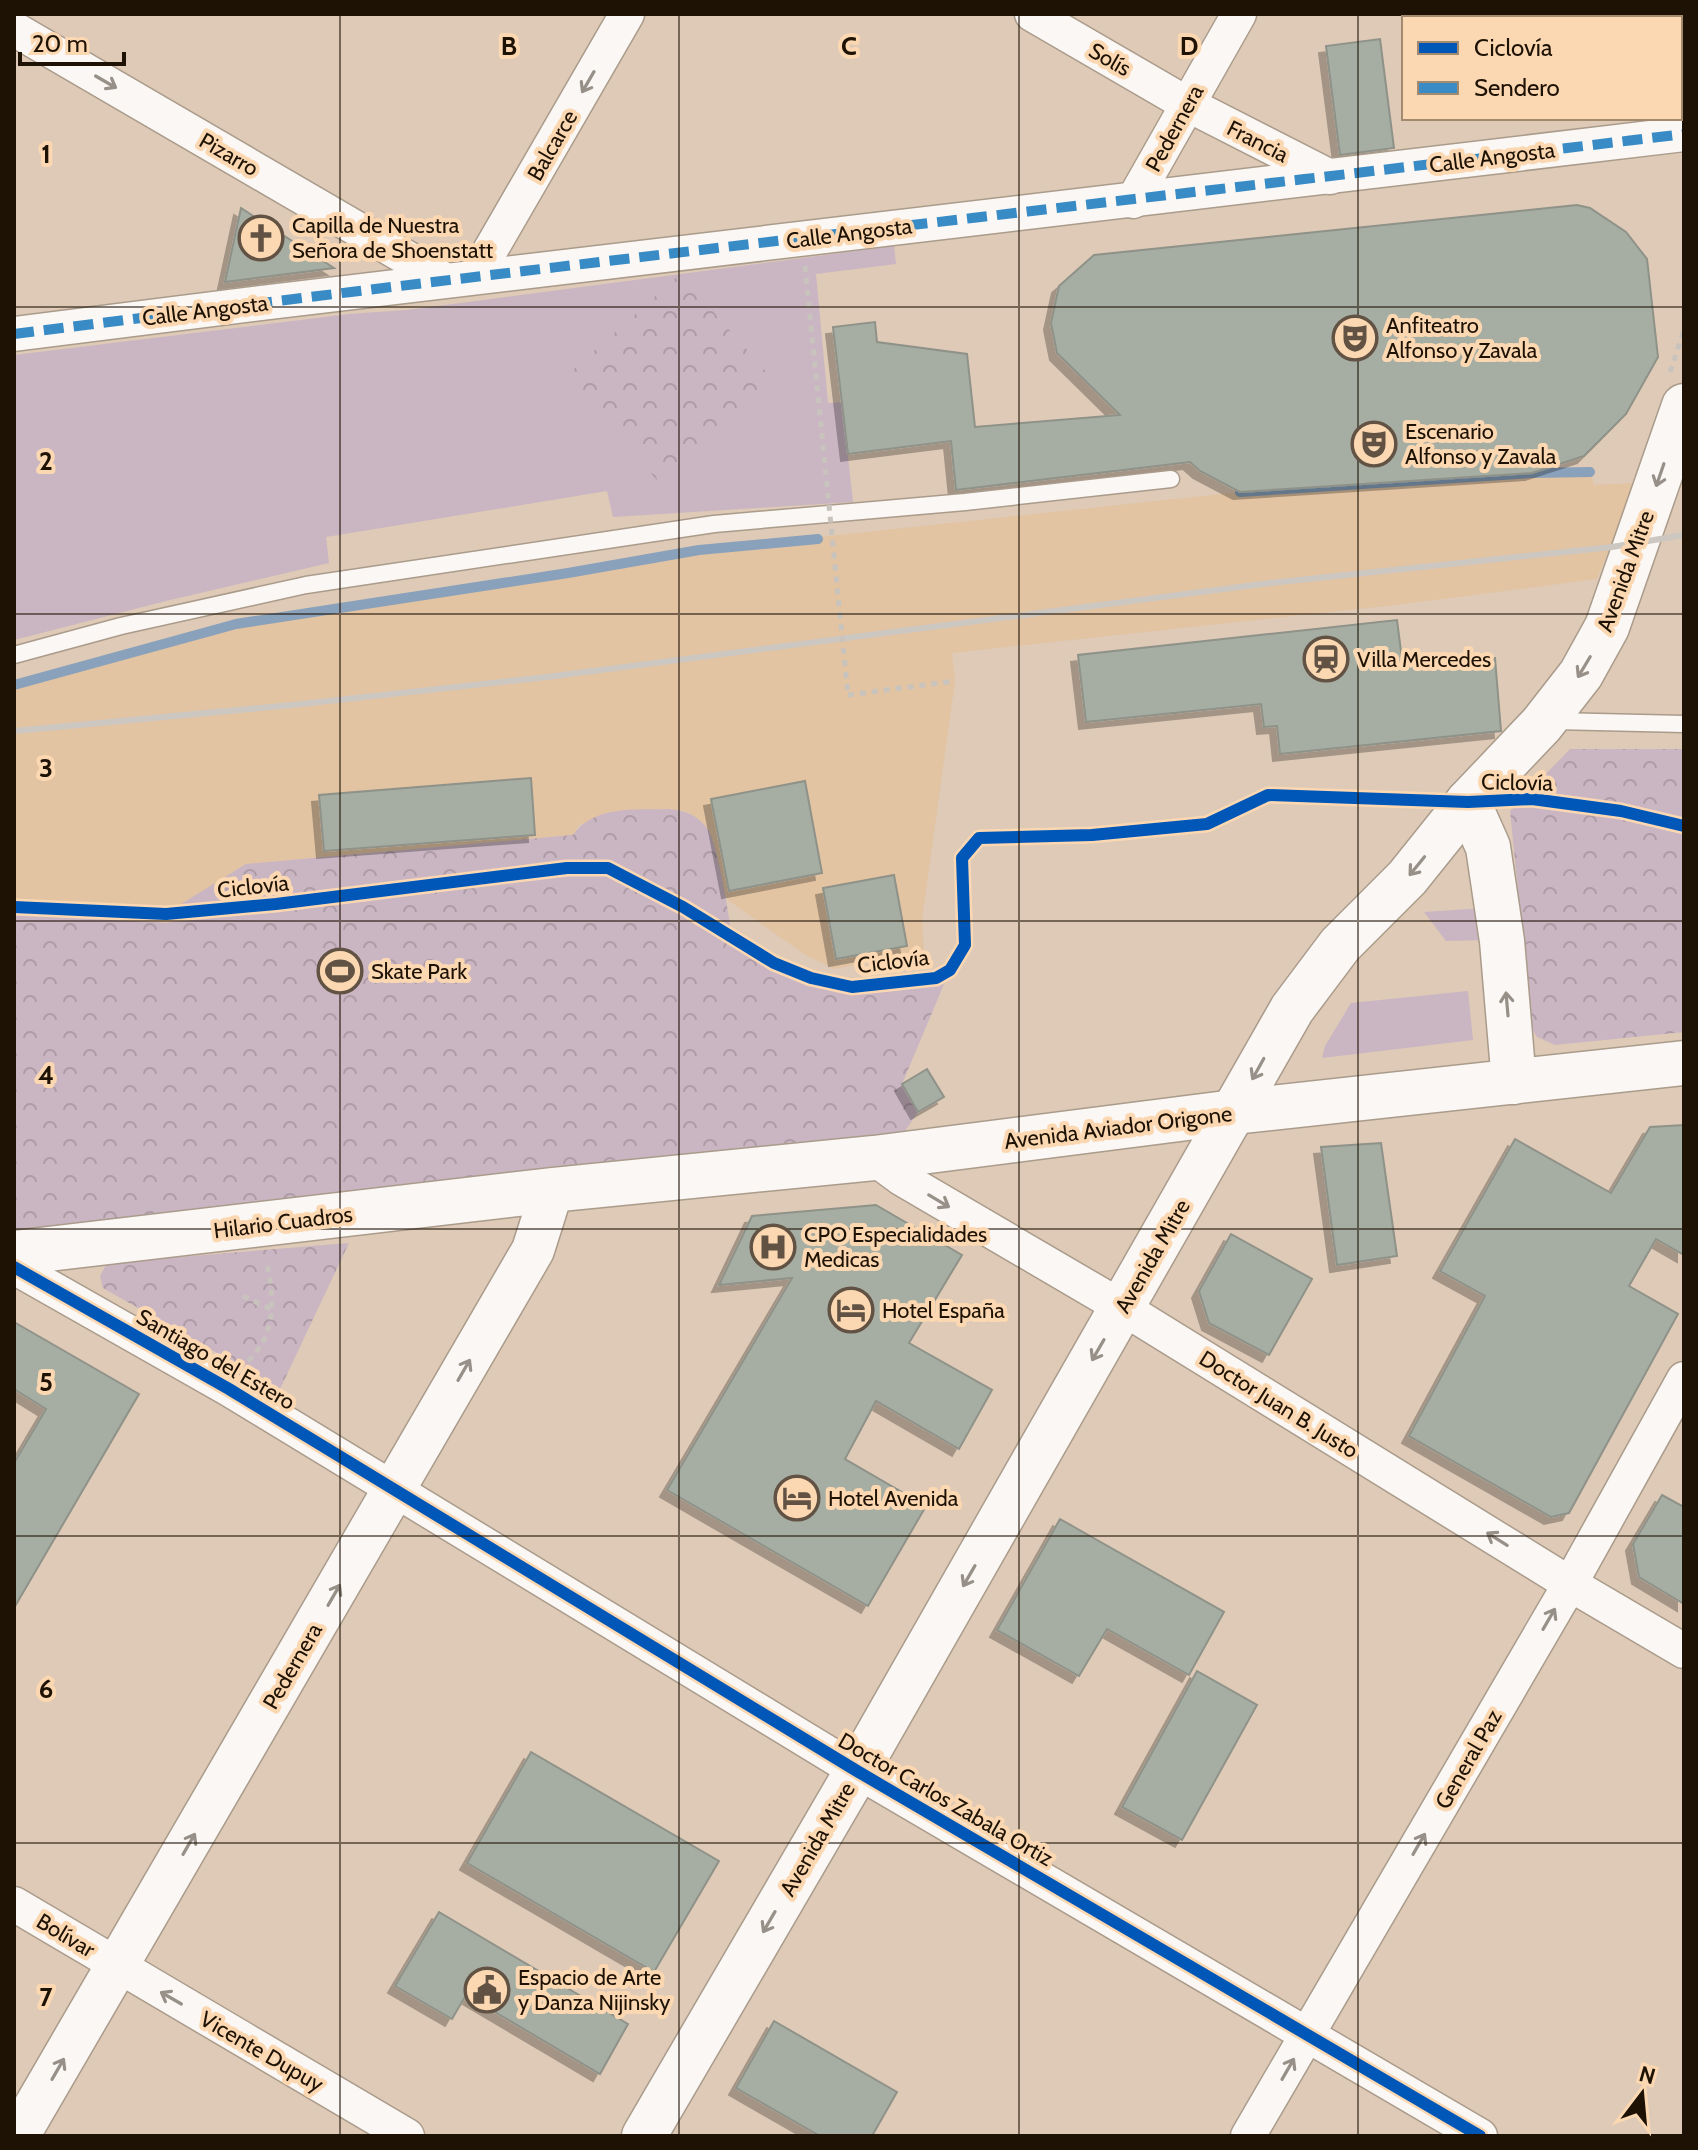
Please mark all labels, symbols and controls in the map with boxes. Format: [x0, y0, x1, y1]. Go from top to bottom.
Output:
scale bar [20, 16, 124, 66]
legend [1402, 16, 1682, 120]
text: 20 m [32, 29, 88, 58]
text: B [501, 30, 517, 62]
text: C [841, 30, 857, 62]
text: D [1180, 30, 1198, 62]
text: Ciclovía [1474, 33, 1553, 62]
street label: Solís [1084, 37, 1136, 82]
one-way arrow [580, 69, 595, 93]
text: Sendero [1474, 73, 1560, 102]
one-way arrow [94, 74, 117, 90]
street label: Pedernera [1140, 80, 1209, 176]
street label: Balcarce [521, 105, 583, 185]
street label: Francia [1223, 115, 1293, 169]
street label: Pizarro [194, 127, 263, 182]
street label: Calle Angosta [1428, 136, 1557, 179]
text: 1 [41, 138, 51, 170]
place label: Capilla de Nuestra Señora de Shoenstatt [292, 212, 494, 264]
street label: Calle Angosta [785, 212, 914, 255]
church icon: Capilla de Nuestra Señora de Shoenstatt [237, 214, 285, 262]
street label: Calle Angosta [141, 289, 270, 332]
place label: Anfiteatro Alfonso y Zavala [1386, 312, 1538, 364]
theatre icon: Anfiteatro Alfonso y Zavala [1331, 314, 1379, 362]
place label: Escenario Alfonso y Zavala [1405, 418, 1557, 470]
theatre icon: Escenario Alfonso y Zavala [1350, 420, 1398, 468]
text: 2 [39, 445, 53, 477]
one-way arrow [1651, 462, 1666, 487]
street label: Avenida Mitre [1591, 507, 1660, 635]
station icon: Villa Mercedes [1302, 635, 1350, 683]
place label: Villa Mercedes [1357, 646, 1491, 673]
one-way arrow [1576, 655, 1592, 678]
text: 3 [39, 752, 53, 784]
street label: Ciclovía [1481, 768, 1554, 797]
one-way arrow [1408, 855, 1425, 876]
street label: Ciclovía [216, 869, 291, 904]
street label: Ciclovía [856, 944, 931, 979]
sports icon: Skate Park [316, 947, 364, 995]
place label: Skate Park [371, 958, 467, 985]
one-way arrow [1500, 991, 1515, 1018]
one-way arrow [1250, 1057, 1265, 1081]
text: 4 [38, 1059, 54, 1091]
street label: Avenida Aviador Origone [1003, 1100, 1234, 1155]
one-way arrow [927, 1193, 950, 1209]
street label: Avenida Mitre [1109, 1195, 1196, 1318]
street label: Hilario Cuadros [212, 1201, 354, 1244]
place label: CPO Especialidades Medicas [804, 1221, 987, 1273]
hospital icon: CPO Especialidades Medicas [749, 1223, 797, 1271]
hotel icon: Hotel España [827, 1286, 875, 1334]
place label: Hotel España [882, 1297, 1005, 1324]
street label: Santiago del Estero [132, 1303, 300, 1416]
one-way arrow [1090, 1338, 1106, 1361]
street label: Doctor Juan B. Justo [1194, 1345, 1363, 1464]
one-way arrow [456, 1359, 472, 1382]
text: 5 [39, 1366, 53, 1398]
hotel icon: Hotel Avenida [773, 1474, 821, 1522]
place label: Hotel Avenida [828, 1485, 959, 1512]
one-way arrow [1486, 1531, 1509, 1547]
one-way arrow [961, 1563, 976, 1587]
one-way arrow [326, 1584, 342, 1607]
one-way arrow [1541, 1608, 1557, 1631]
street label: Pedernera [257, 1618, 328, 1714]
text: 6 [39, 1673, 53, 1705]
street label: General Paz [1429, 1705, 1508, 1814]
street label: Doctor Carlos Zabala Ortiz [833, 1727, 1058, 1872]
street label: Avenida Mitre [774, 1778, 861, 1901]
one-way arrow [181, 1833, 197, 1856]
one-way arrow [1411, 1833, 1427, 1856]
street label: Bolívar [32, 1908, 100, 1963]
one-way arrow [761, 1910, 777, 1933]
place label: Espacio de Arte y Danza Nijinsky [518, 1964, 670, 2016]
public building icon: Espacio de Arte y Danza Nijinsky [463, 1966, 511, 2014]
text: 7 [39, 1981, 53, 2013]
one-way arrow [160, 1989, 183, 2005]
street label: Vicente Dupuy [195, 2005, 328, 2098]
north arrow [1602, 2054, 1682, 2134]
one-way arrow [1281, 2057, 1296, 2081]
one-way arrow [50, 2058, 66, 2081]
text: N [1636, 2060, 1659, 2090]

